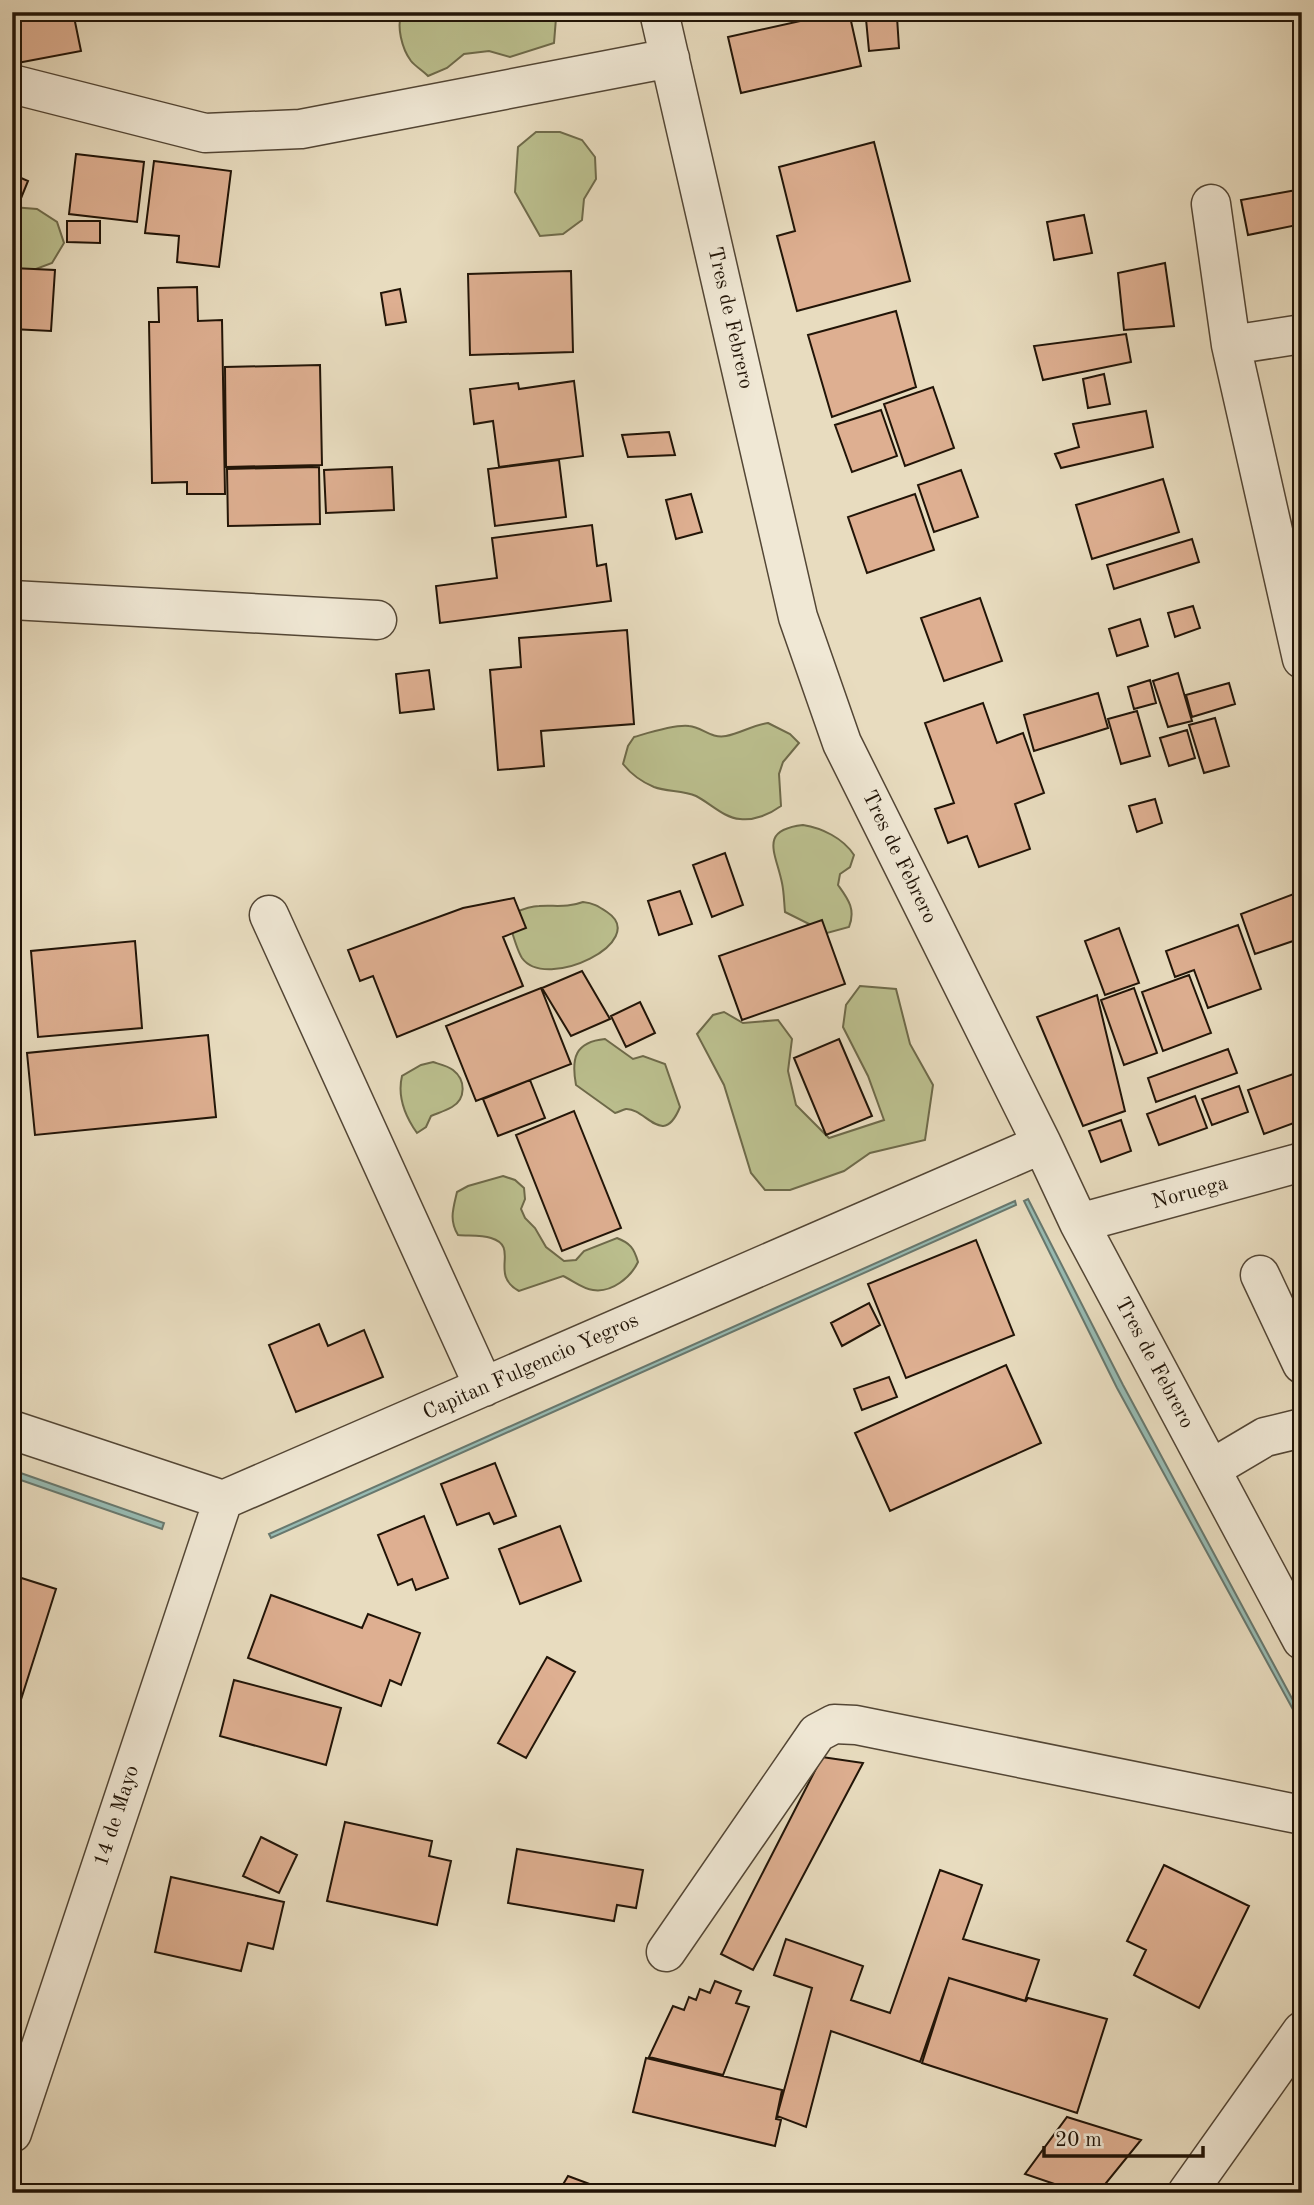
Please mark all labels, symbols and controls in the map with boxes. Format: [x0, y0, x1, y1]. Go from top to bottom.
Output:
street label: Tres de Febrero [703, 245, 757, 391]
street label: Tres de Febrero [858, 787, 940, 927]
street label: Noruega [1150, 1173, 1230, 1213]
street label: Tres de Febrero [1111, 1294, 1197, 1432]
street label: Capitan Fulgencio Yegros [420, 1310, 642, 1424]
street label: 14 de Mayo [91, 1763, 143, 1869]
scale bar [1044, 2114, 1204, 2158]
text: 20 m [1055, 2130, 1102, 2151]

